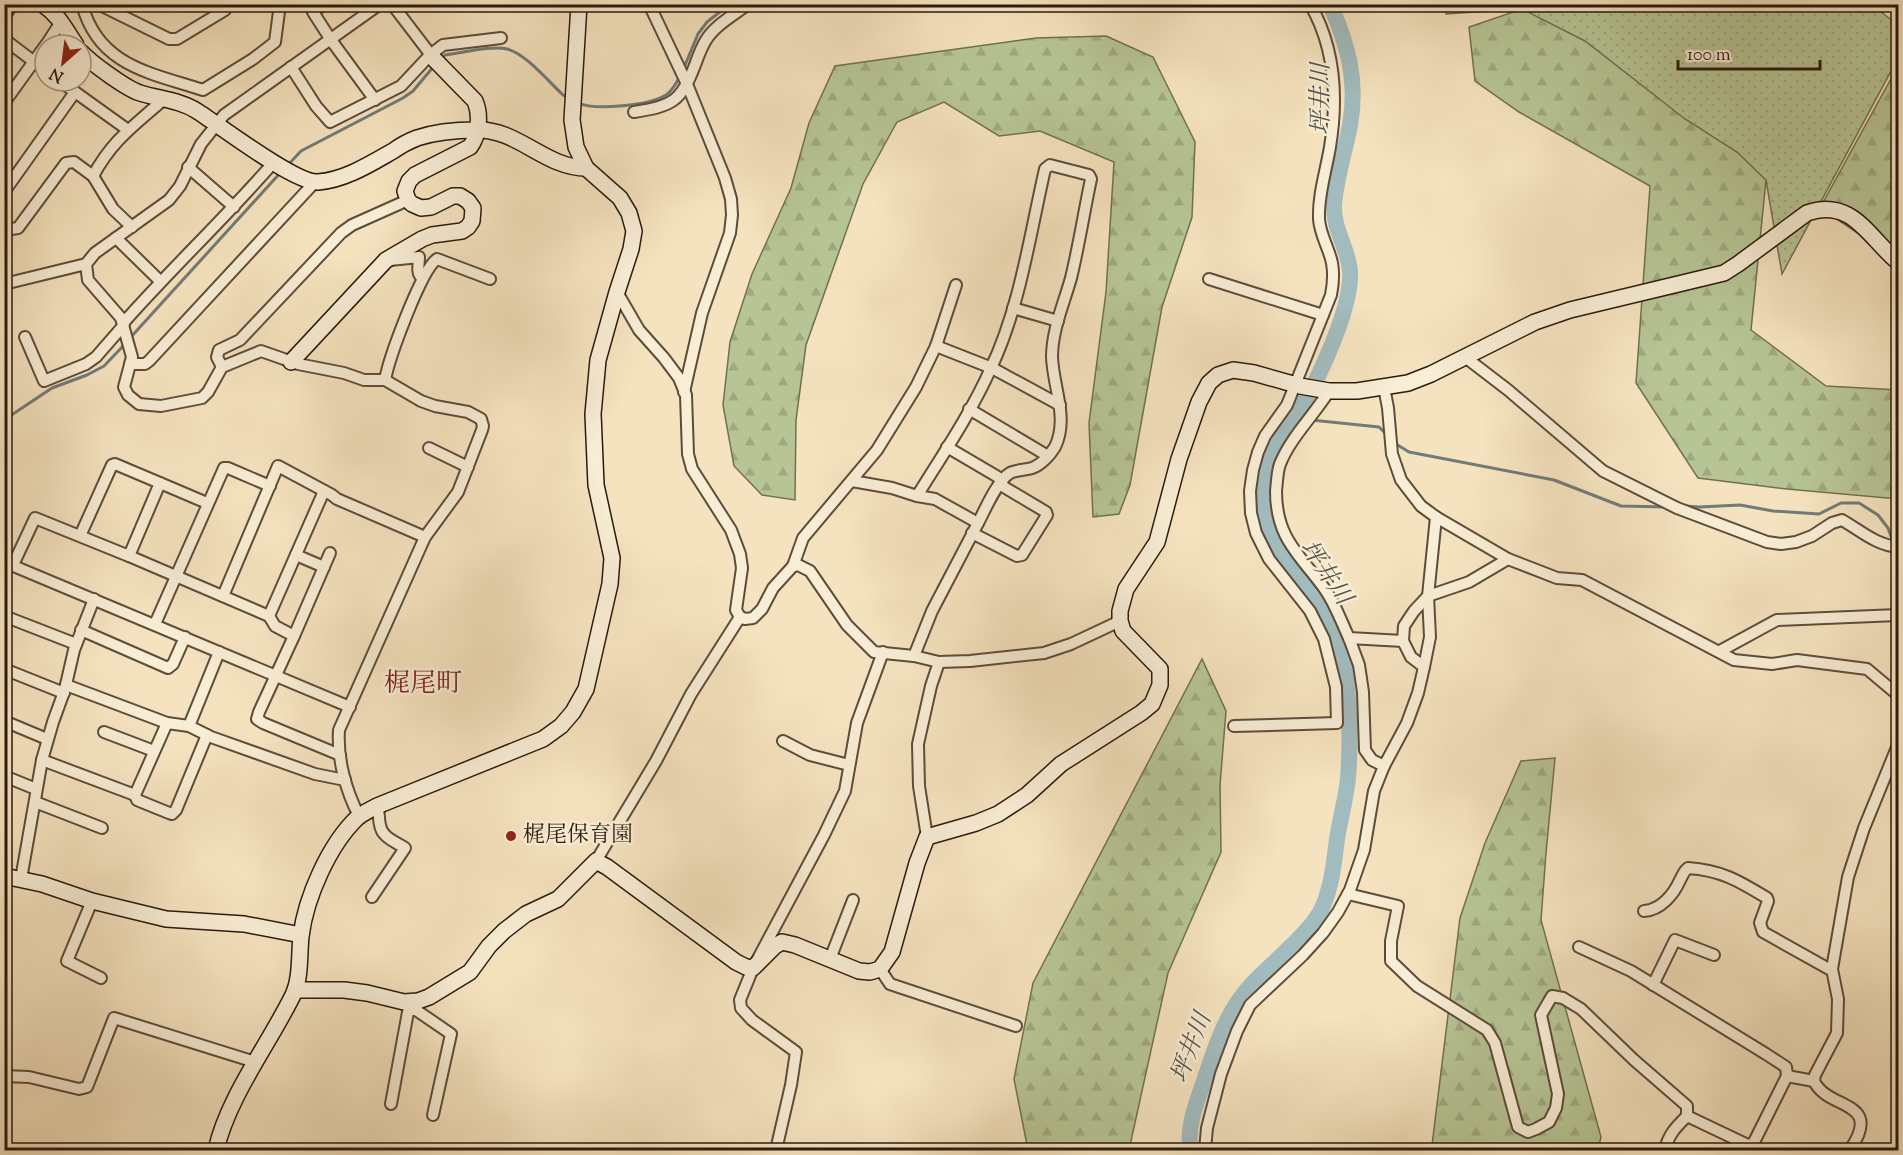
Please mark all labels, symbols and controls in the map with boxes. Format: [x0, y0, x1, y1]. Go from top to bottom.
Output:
north arrow [33, 33, 93, 93]
scale bar [1678, 33, 1820, 71]
text: 100 m [1687, 43, 1731, 69]
water label: 坪井川 [1305, 60, 1339, 135]
text: N [46, 61, 68, 87]
water label: 坪井川 [1291, 534, 1361, 615]
district label: 梶尾町 [384, 666, 462, 703]
place label: 梶尾保育園 [523, 820, 633, 852]
marker: 梶尾保育園 [504, 829, 518, 843]
water label: 坪井川 [1163, 1005, 1222, 1088]

